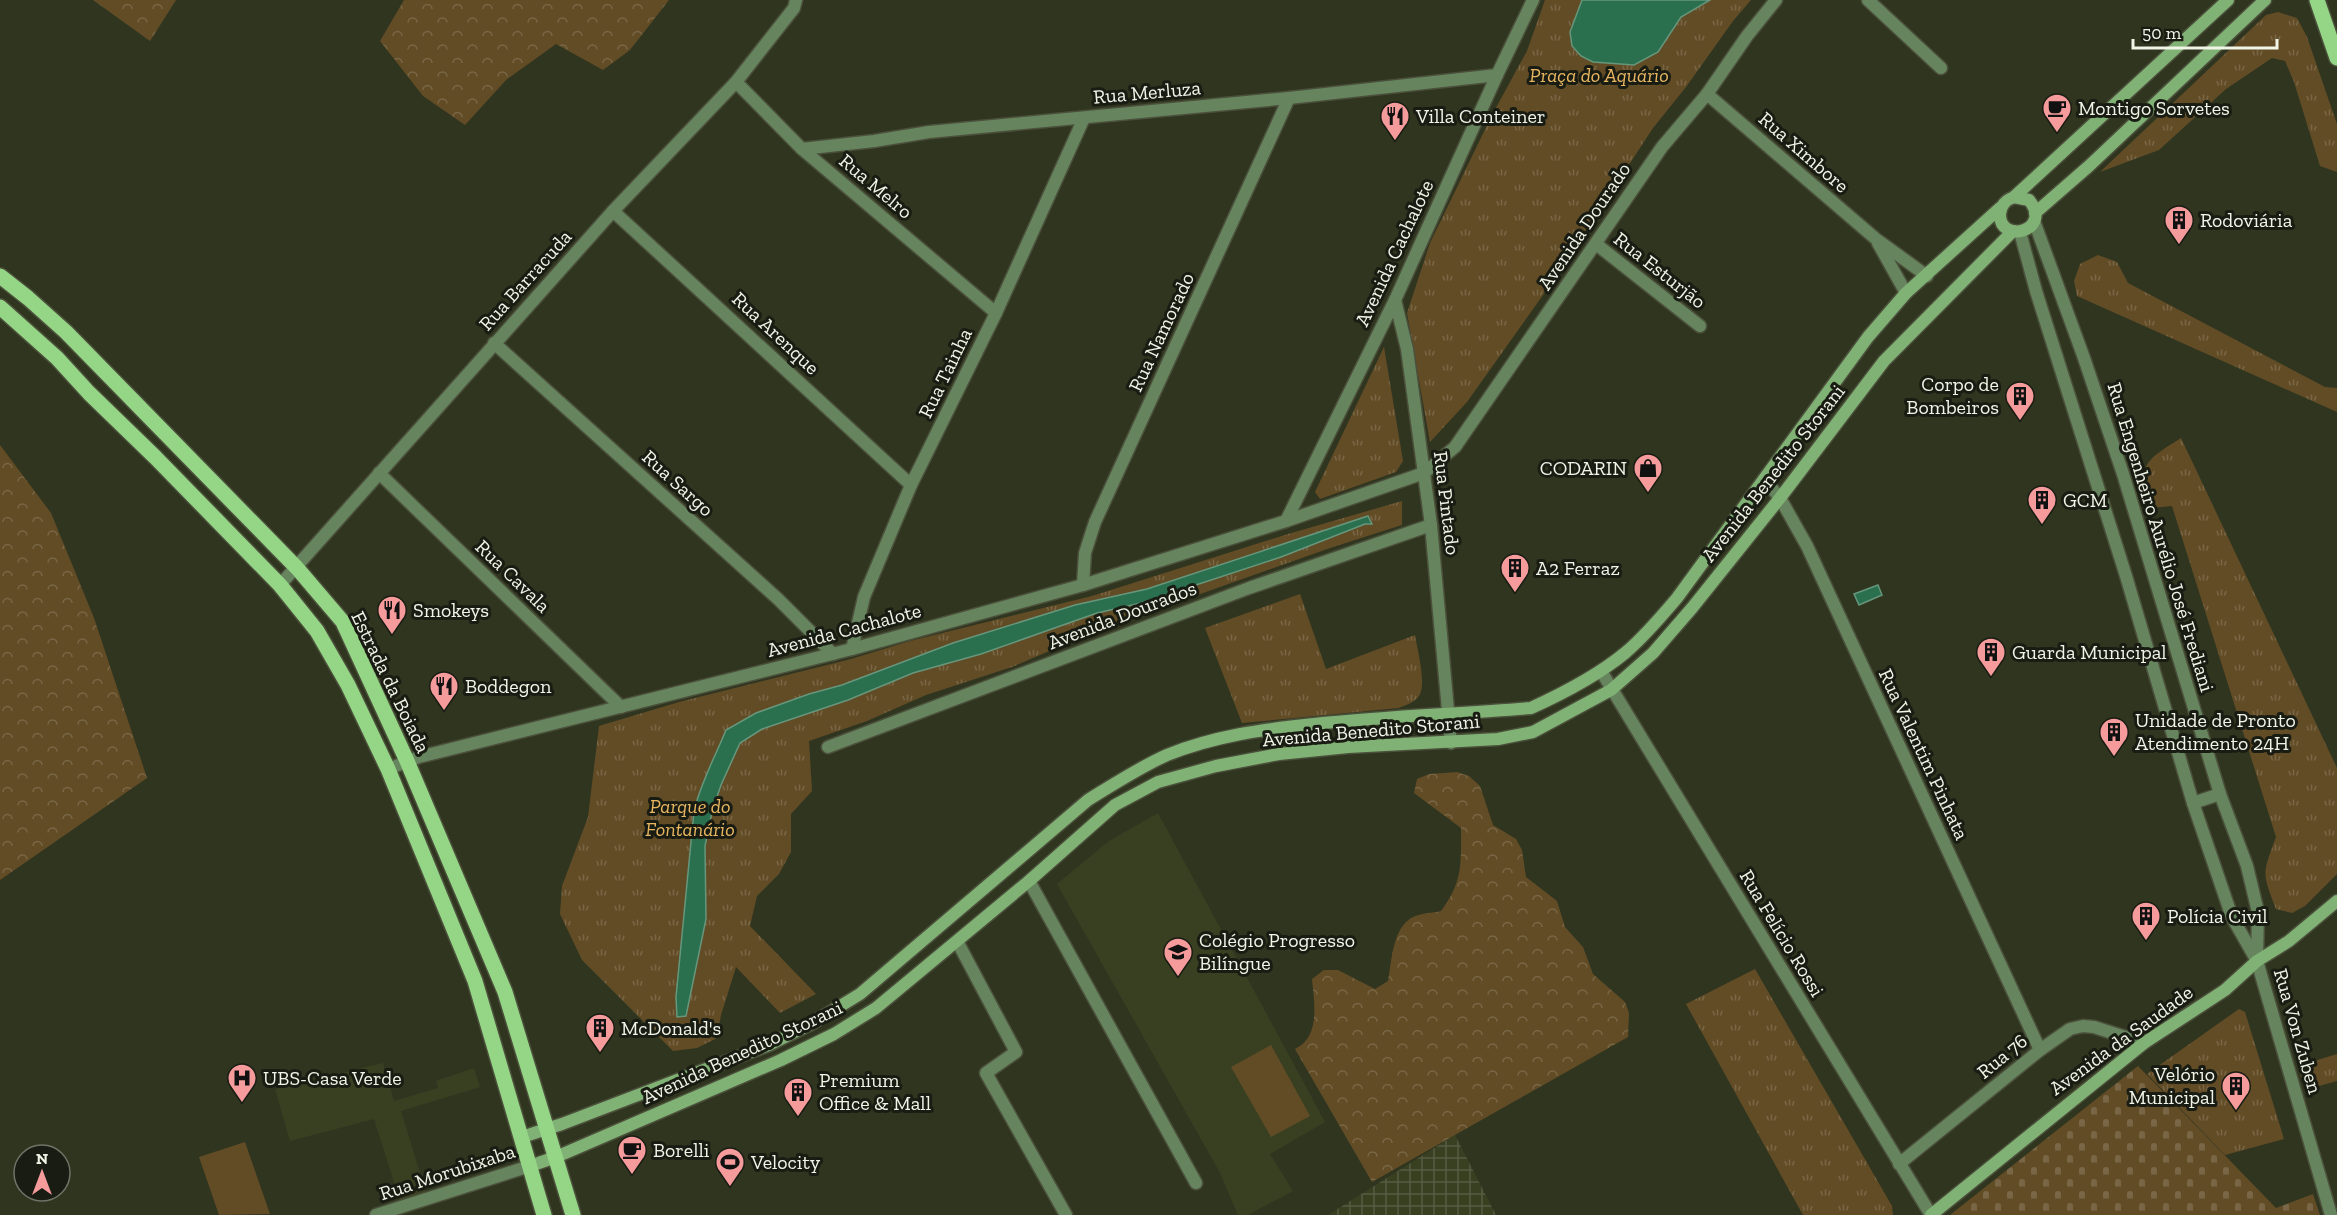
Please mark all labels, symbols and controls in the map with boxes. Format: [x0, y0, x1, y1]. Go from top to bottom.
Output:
scale bar [2133, 12, 2277, 50]
text: 50 m [2142, 22, 2182, 44]
park label: Praça do Aquário [1529, 63, 1669, 87]
street label: Rua Merluza [1092, 75, 1202, 109]
cafe icon: Montigo Sorvetes [2041, 92, 2073, 134]
place label: Montigo Sorvetes [2078, 96, 2230, 120]
restaurant icon: Villa Conteiner [1379, 100, 1411, 142]
place label: Villa Conteiner [1415, 104, 1545, 128]
street label: Rua Ximbore [1754, 106, 1854, 198]
street label: Rua Melro [834, 148, 918, 224]
street label: Avenida Dourado [1533, 158, 1635, 294]
street label: Avenida Cachalote [1350, 176, 1438, 330]
building icon: Rodoviária [2163, 204, 2195, 246]
place label: Rodoviária [2200, 208, 2293, 232]
street label: Rua Barracuda [474, 225, 577, 335]
street label: Rua Esturjão [1609, 227, 1711, 313]
street label: Rua Namorado [1123, 269, 1199, 395]
street label: Rua Arenque [727, 286, 825, 380]
street label: Rua Tainha [913, 324, 977, 422]
place label: Corpo de Bombeiros [1906, 372, 1999, 419]
street label: Avenida Benedito Storani [1696, 379, 1850, 566]
street label: Rua Engenheiro Aurélio José Frediani [2102, 379, 2220, 695]
building icon: Corpo de Bombeiros [2004, 380, 2036, 422]
street label: Rua Sargo [637, 445, 719, 521]
street label: Rua Pintado [1429, 450, 1465, 556]
shop icon: CODARIN [1632, 452, 1664, 494]
place label: CODARIN [1540, 456, 1627, 480]
building icon: GCM [2026, 484, 2058, 526]
place label: GCM [2063, 488, 2107, 512]
street label: Rua Cavala [471, 534, 556, 618]
building icon: A2 Ferraz [1499, 552, 1531, 594]
place label: A2 Ferraz [1536, 556, 1620, 580]
street label: Avenida Dourados [1044, 576, 1200, 654]
restaurant icon: Smokeys [376, 594, 408, 636]
place label: Smokeys [413, 598, 489, 622]
street label: Avenida Cachalote [764, 598, 924, 662]
street label: Estrada da Boiada [346, 607, 436, 757]
building icon: Guarda Municipal [1975, 636, 2007, 678]
place label: Guarda Municipal [2012, 640, 2167, 664]
street label: Rua Valentim Pinhata [1874, 665, 1974, 844]
restaurant icon: Boddegon [428, 670, 460, 712]
place label: Boddegon [465, 674, 552, 698]
place label: Unidade de Pronto Atendimento 24H [2135, 708, 2296, 755]
street label: Avenida Benedito Storani [1261, 709, 1481, 751]
building icon: Unidade de Pronto Atendimento 24H [2098, 716, 2130, 758]
park label: Parque do Fontanário [645, 794, 735, 841]
street label: Rua Felício Rossi [1735, 865, 1830, 1001]
building icon: Polícia Civil [2130, 900, 2162, 942]
place label: Polícia Civil [2167, 904, 2268, 928]
place label: Colégio Progresso Bilíngue [1199, 928, 1355, 975]
school or university icon: Colégio Progresso Bilíngue [1162, 936, 1194, 978]
street label: Rua Von Zuben [2269, 966, 2327, 1097]
street label: Avenida da Saudade [2045, 980, 2197, 1100]
street label: Avenida Benedito Storani [638, 995, 846, 1109]
building icon: McDonald's [584, 1012, 616, 1054]
place label: McDonald's [621, 1016, 721, 1040]
street label: Rua 76 [1972, 1028, 2032, 1084]
hospital icon: UBS-Casa Verde [226, 1062, 258, 1104]
place label: Velório Municipal [2129, 1062, 2215, 1109]
place label: UBS-Casa Verde [263, 1066, 402, 1090]
place label: Premium Office & Mall [819, 1068, 931, 1115]
building icon: Velório Municipal [2220, 1070, 2252, 1112]
building icon: Premium Office & Mall [782, 1076, 814, 1118]
cafe icon: Borelli [616, 1134, 648, 1176]
place label: Borelli [653, 1138, 710, 1162]
street label: Rua Morubixaba [376, 1139, 518, 1205]
north arrow [12, 1143, 72, 1203]
sports icon: Velocity [714, 1146, 746, 1188]
text: N [36, 1149, 48, 1168]
place label: Velocity [750, 1150, 821, 1174]

